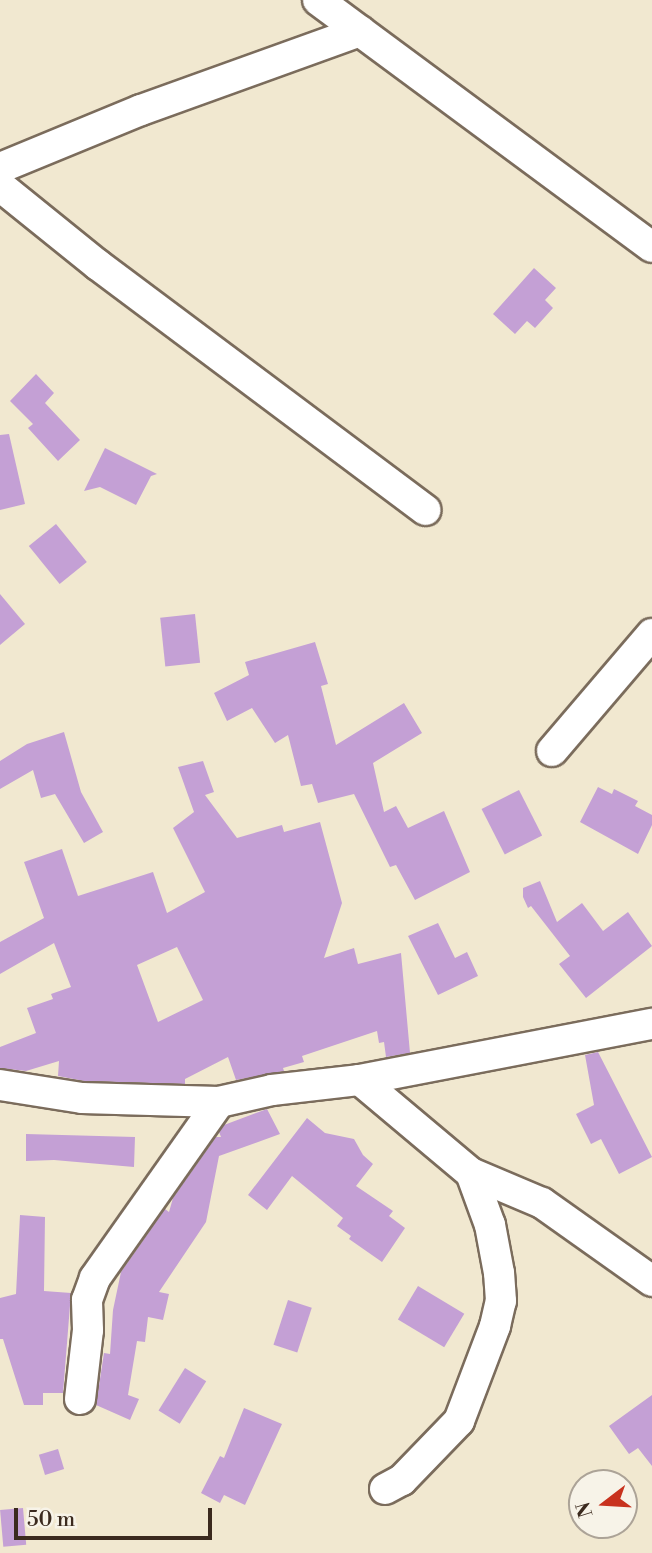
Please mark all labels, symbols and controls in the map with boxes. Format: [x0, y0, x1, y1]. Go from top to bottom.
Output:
north arrow [568, 1469, 638, 1539]
scale bar [18, 1494, 215, 1538]
text: N [571, 1499, 599, 1520]
text: 50 m [27, 1507, 75, 1533]

